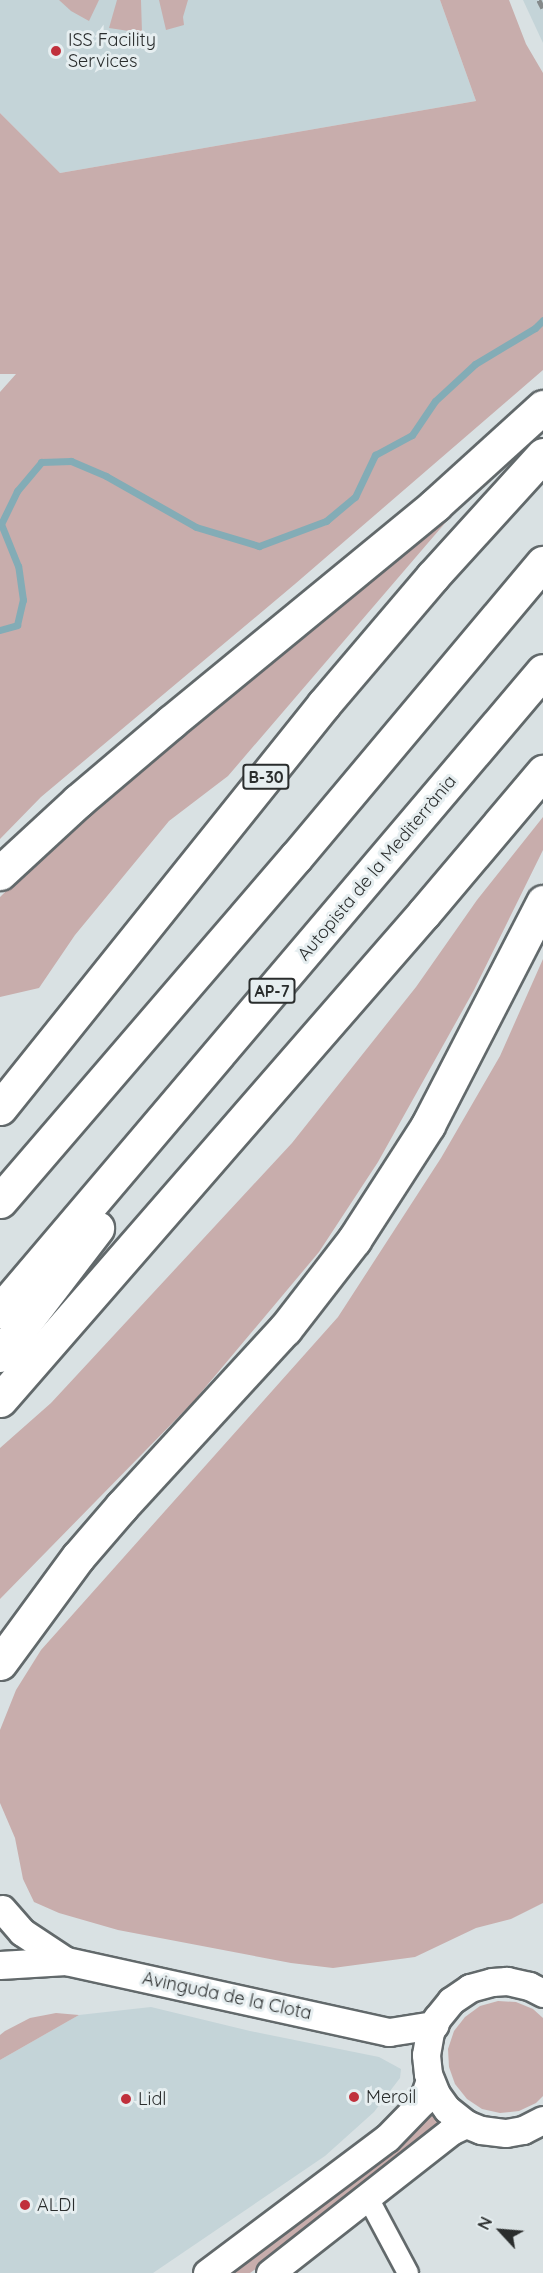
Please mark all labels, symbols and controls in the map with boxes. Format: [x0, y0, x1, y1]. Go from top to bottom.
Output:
place label: ISS Facility Services [68, 30, 156, 72]
marker: ISS Facility Services [49, 44, 63, 58]
road number: B-30 [242, 764, 290, 790]
street label: Autopista de la Mediterrània [293, 771, 461, 965]
road number: AP-7 [248, 978, 296, 1004]
street label: Avinguda de la Clota [140, 1968, 314, 2024]
place label: Meroil [366, 2086, 416, 2108]
place label: Lidl [138, 2088, 166, 2110]
marker: Meroil [347, 2090, 361, 2104]
marker: Lidl [119, 2092, 133, 2106]
place label: ALDI [37, 2194, 76, 2216]
marker: ALDI [18, 2198, 32, 2212]
north arrow [471, 2201, 531, 2261]
text: N [473, 2213, 496, 2233]

